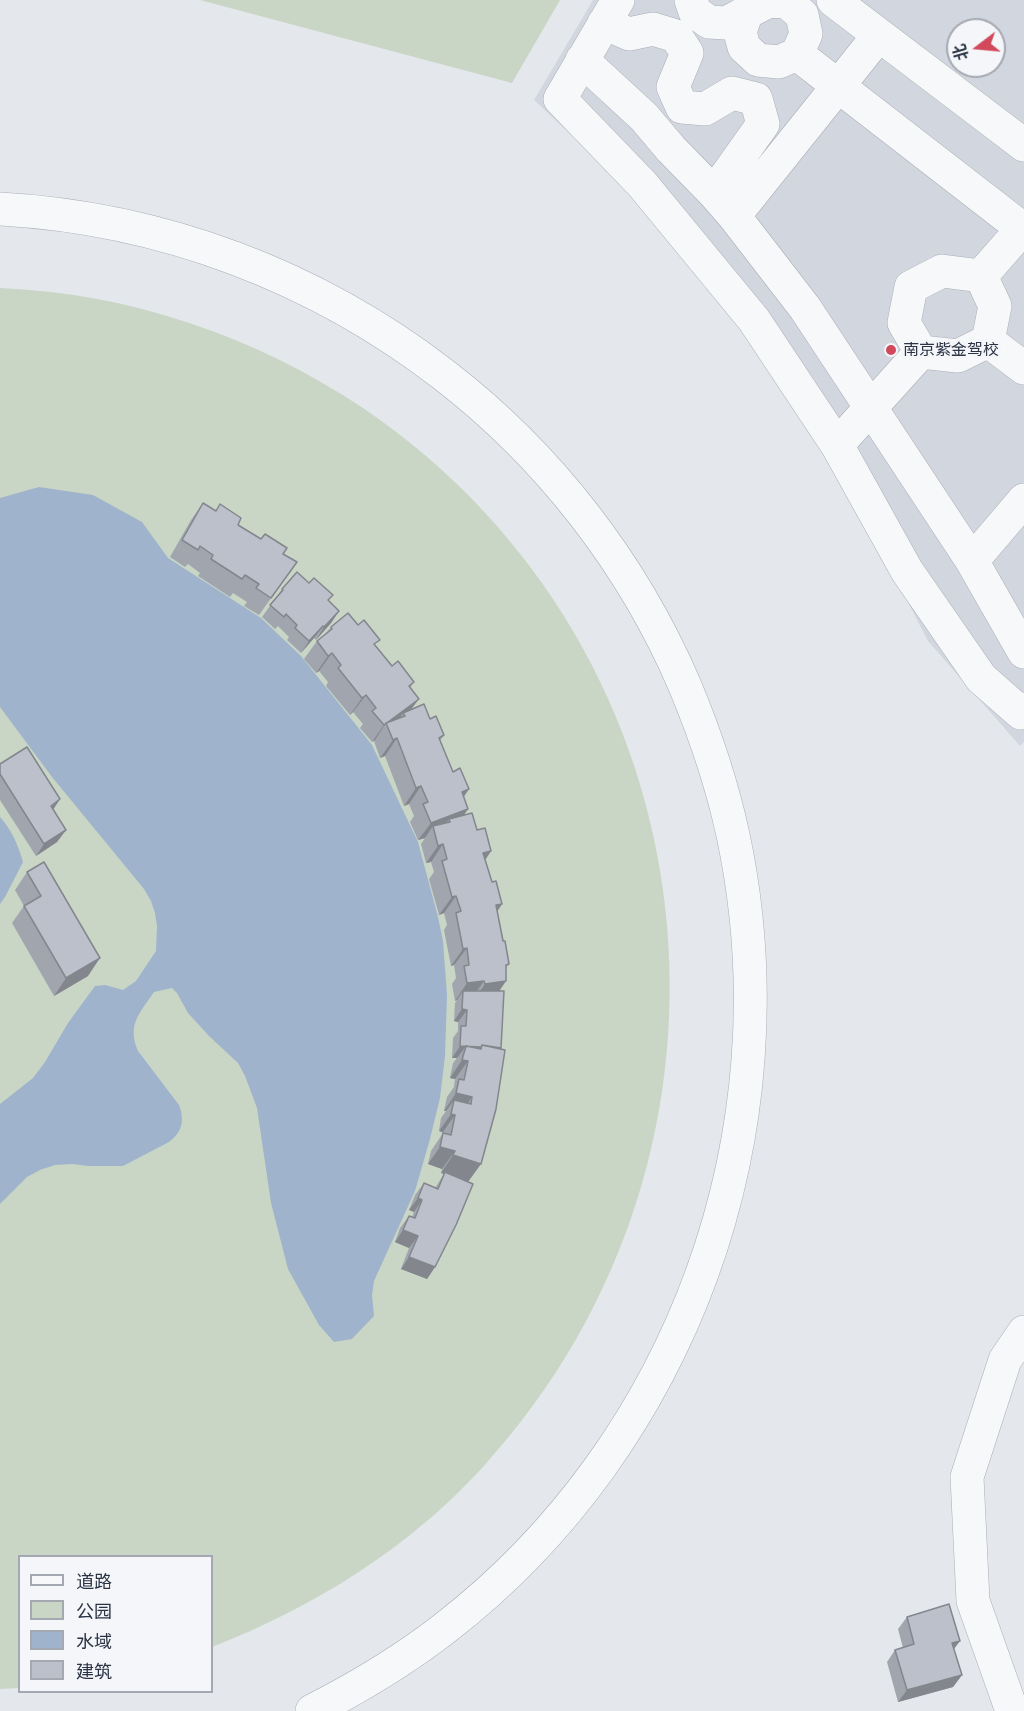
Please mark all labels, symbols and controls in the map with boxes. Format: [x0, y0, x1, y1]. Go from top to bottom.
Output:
north arrow [946, 18, 1006, 78]
text: 北 [950, 42, 971, 63]
place label: 南京紫金驾校 [903, 340, 999, 360]
marker: 南京紫金驾校 [884, 343, 898, 357]
legend [18, 1555, 213, 1693]
text: 道路 [76, 1571, 112, 1591]
text: 公园 [76, 1601, 112, 1621]
text: 水域 [76, 1631, 112, 1651]
text: 建筑 [76, 1661, 112, 1681]

